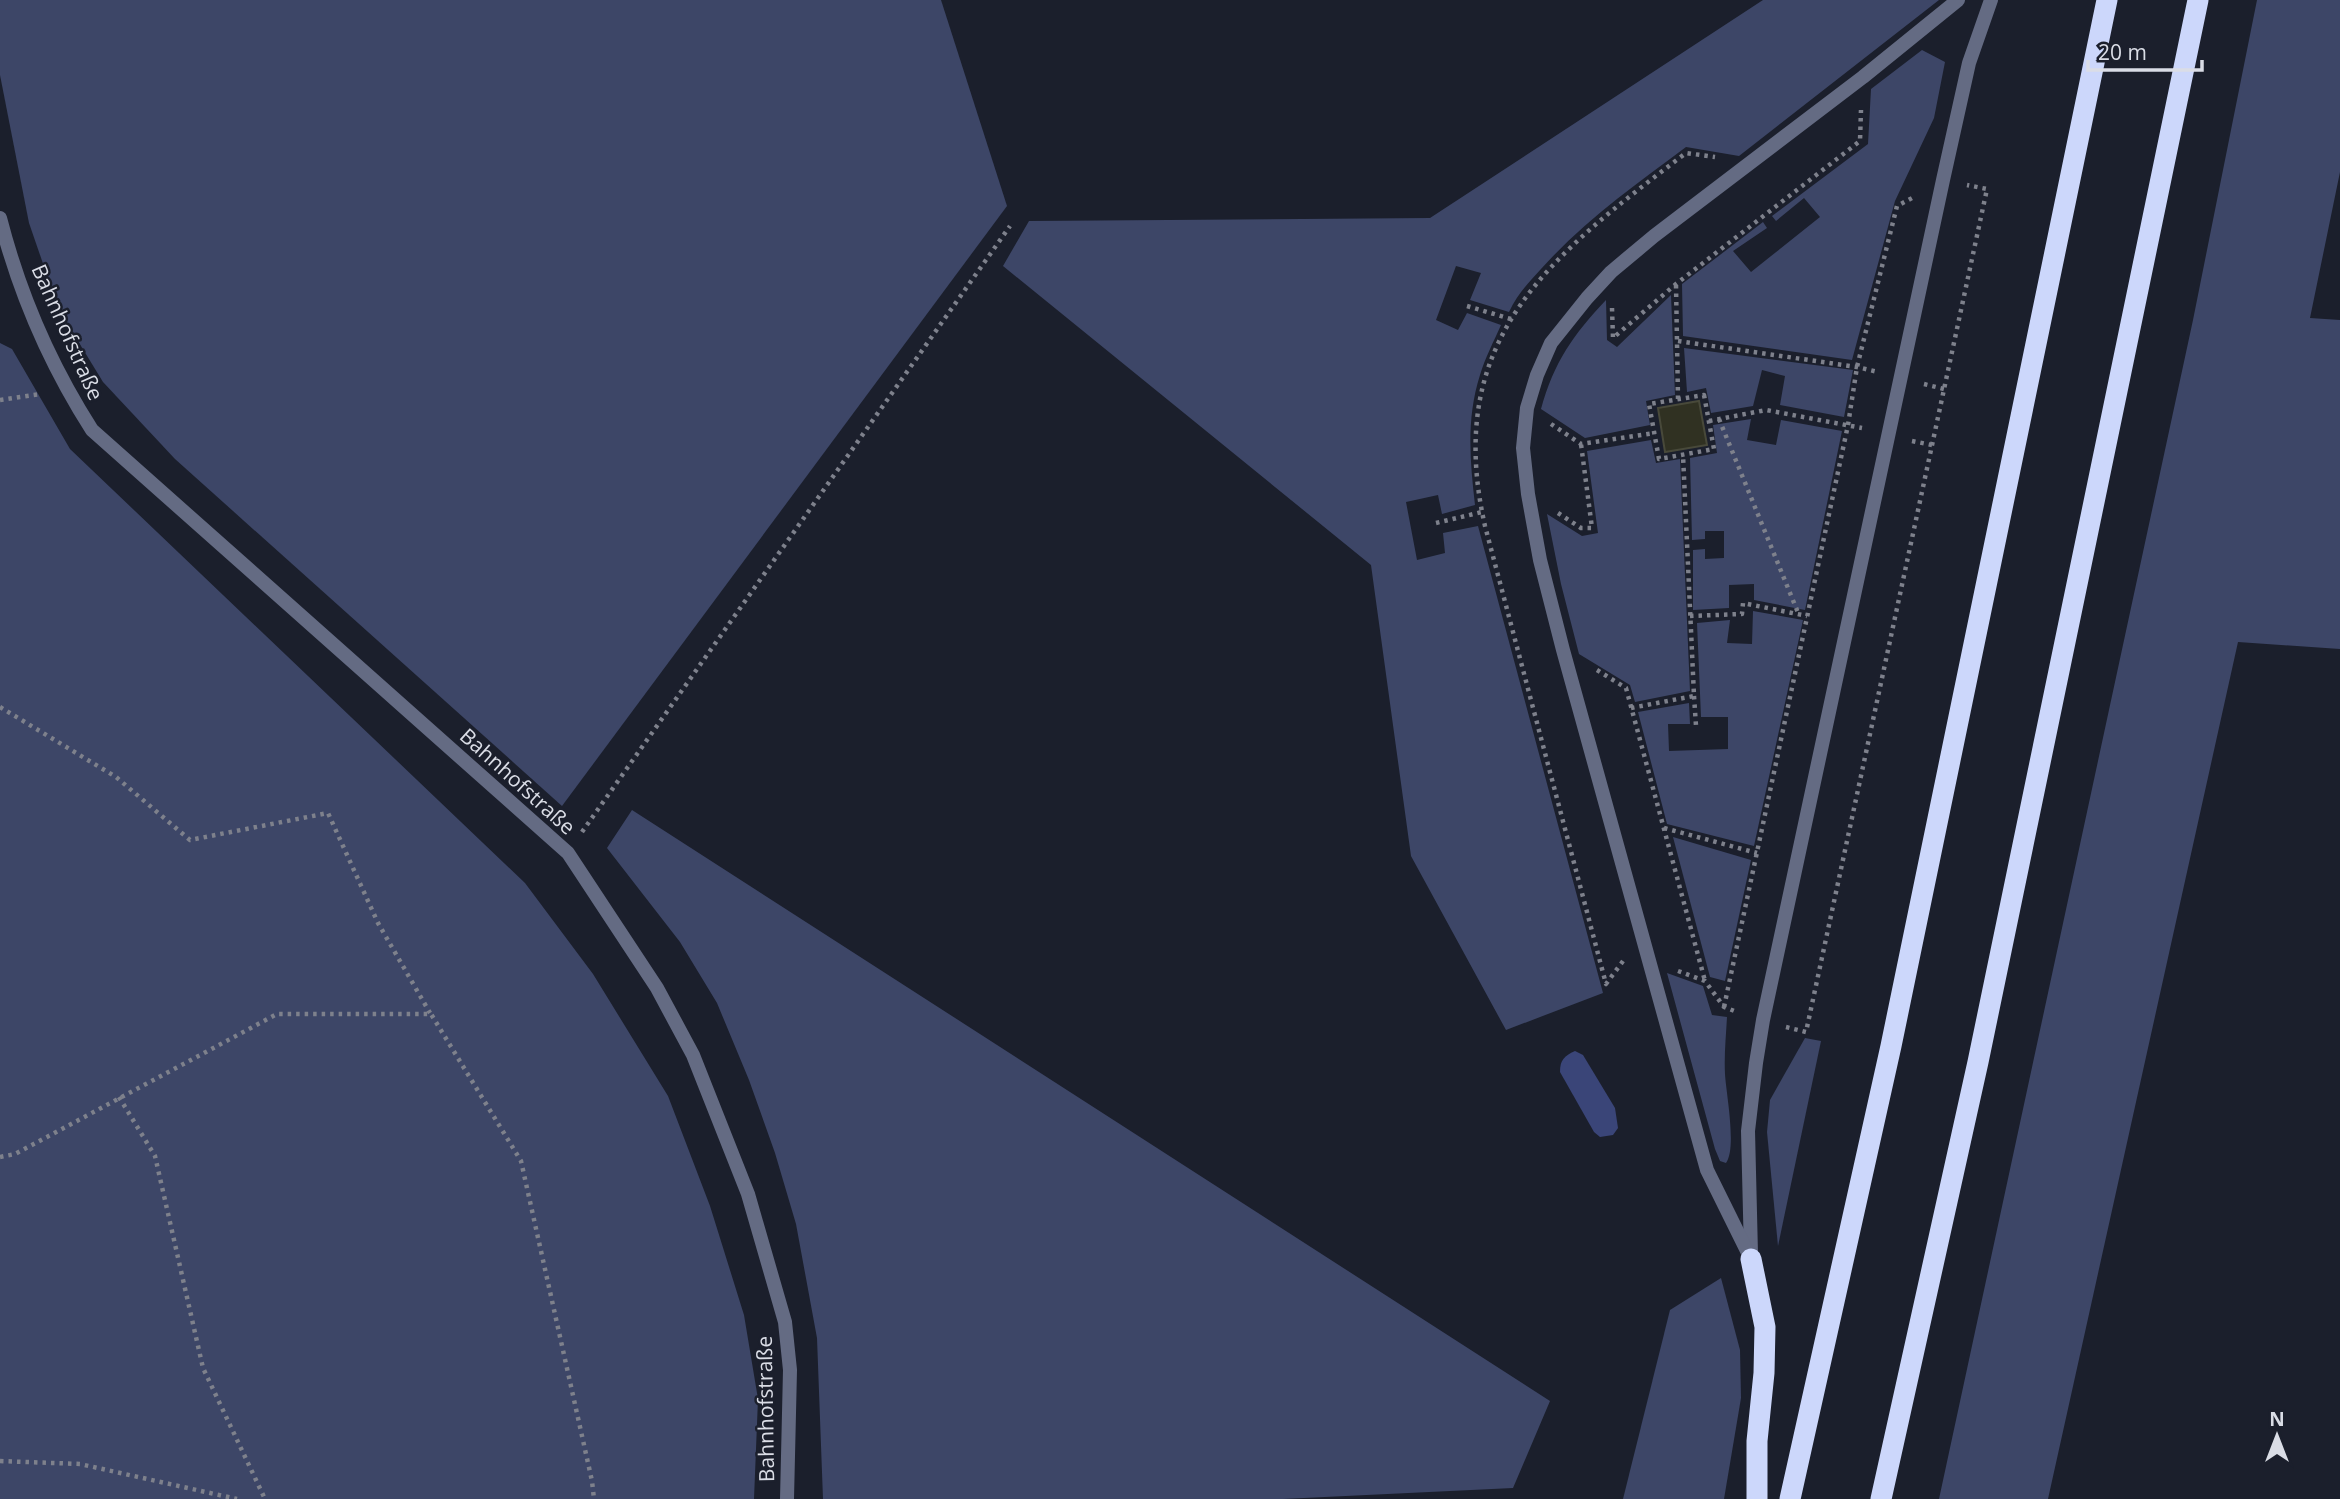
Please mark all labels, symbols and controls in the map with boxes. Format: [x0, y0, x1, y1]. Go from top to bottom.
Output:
scale bar [2088, 28, 2202, 72]
text: 20 m [2098, 38, 2147, 66]
street label: Bahnhofstraße [25, 260, 111, 404]
street label: Bahnhofstraße [454, 722, 582, 840]
street label: Bahnhofstraße [750, 1336, 780, 1482]
north arrow [2242, 1401, 2312, 1471]
text: N [2269, 1406, 2285, 1432]

